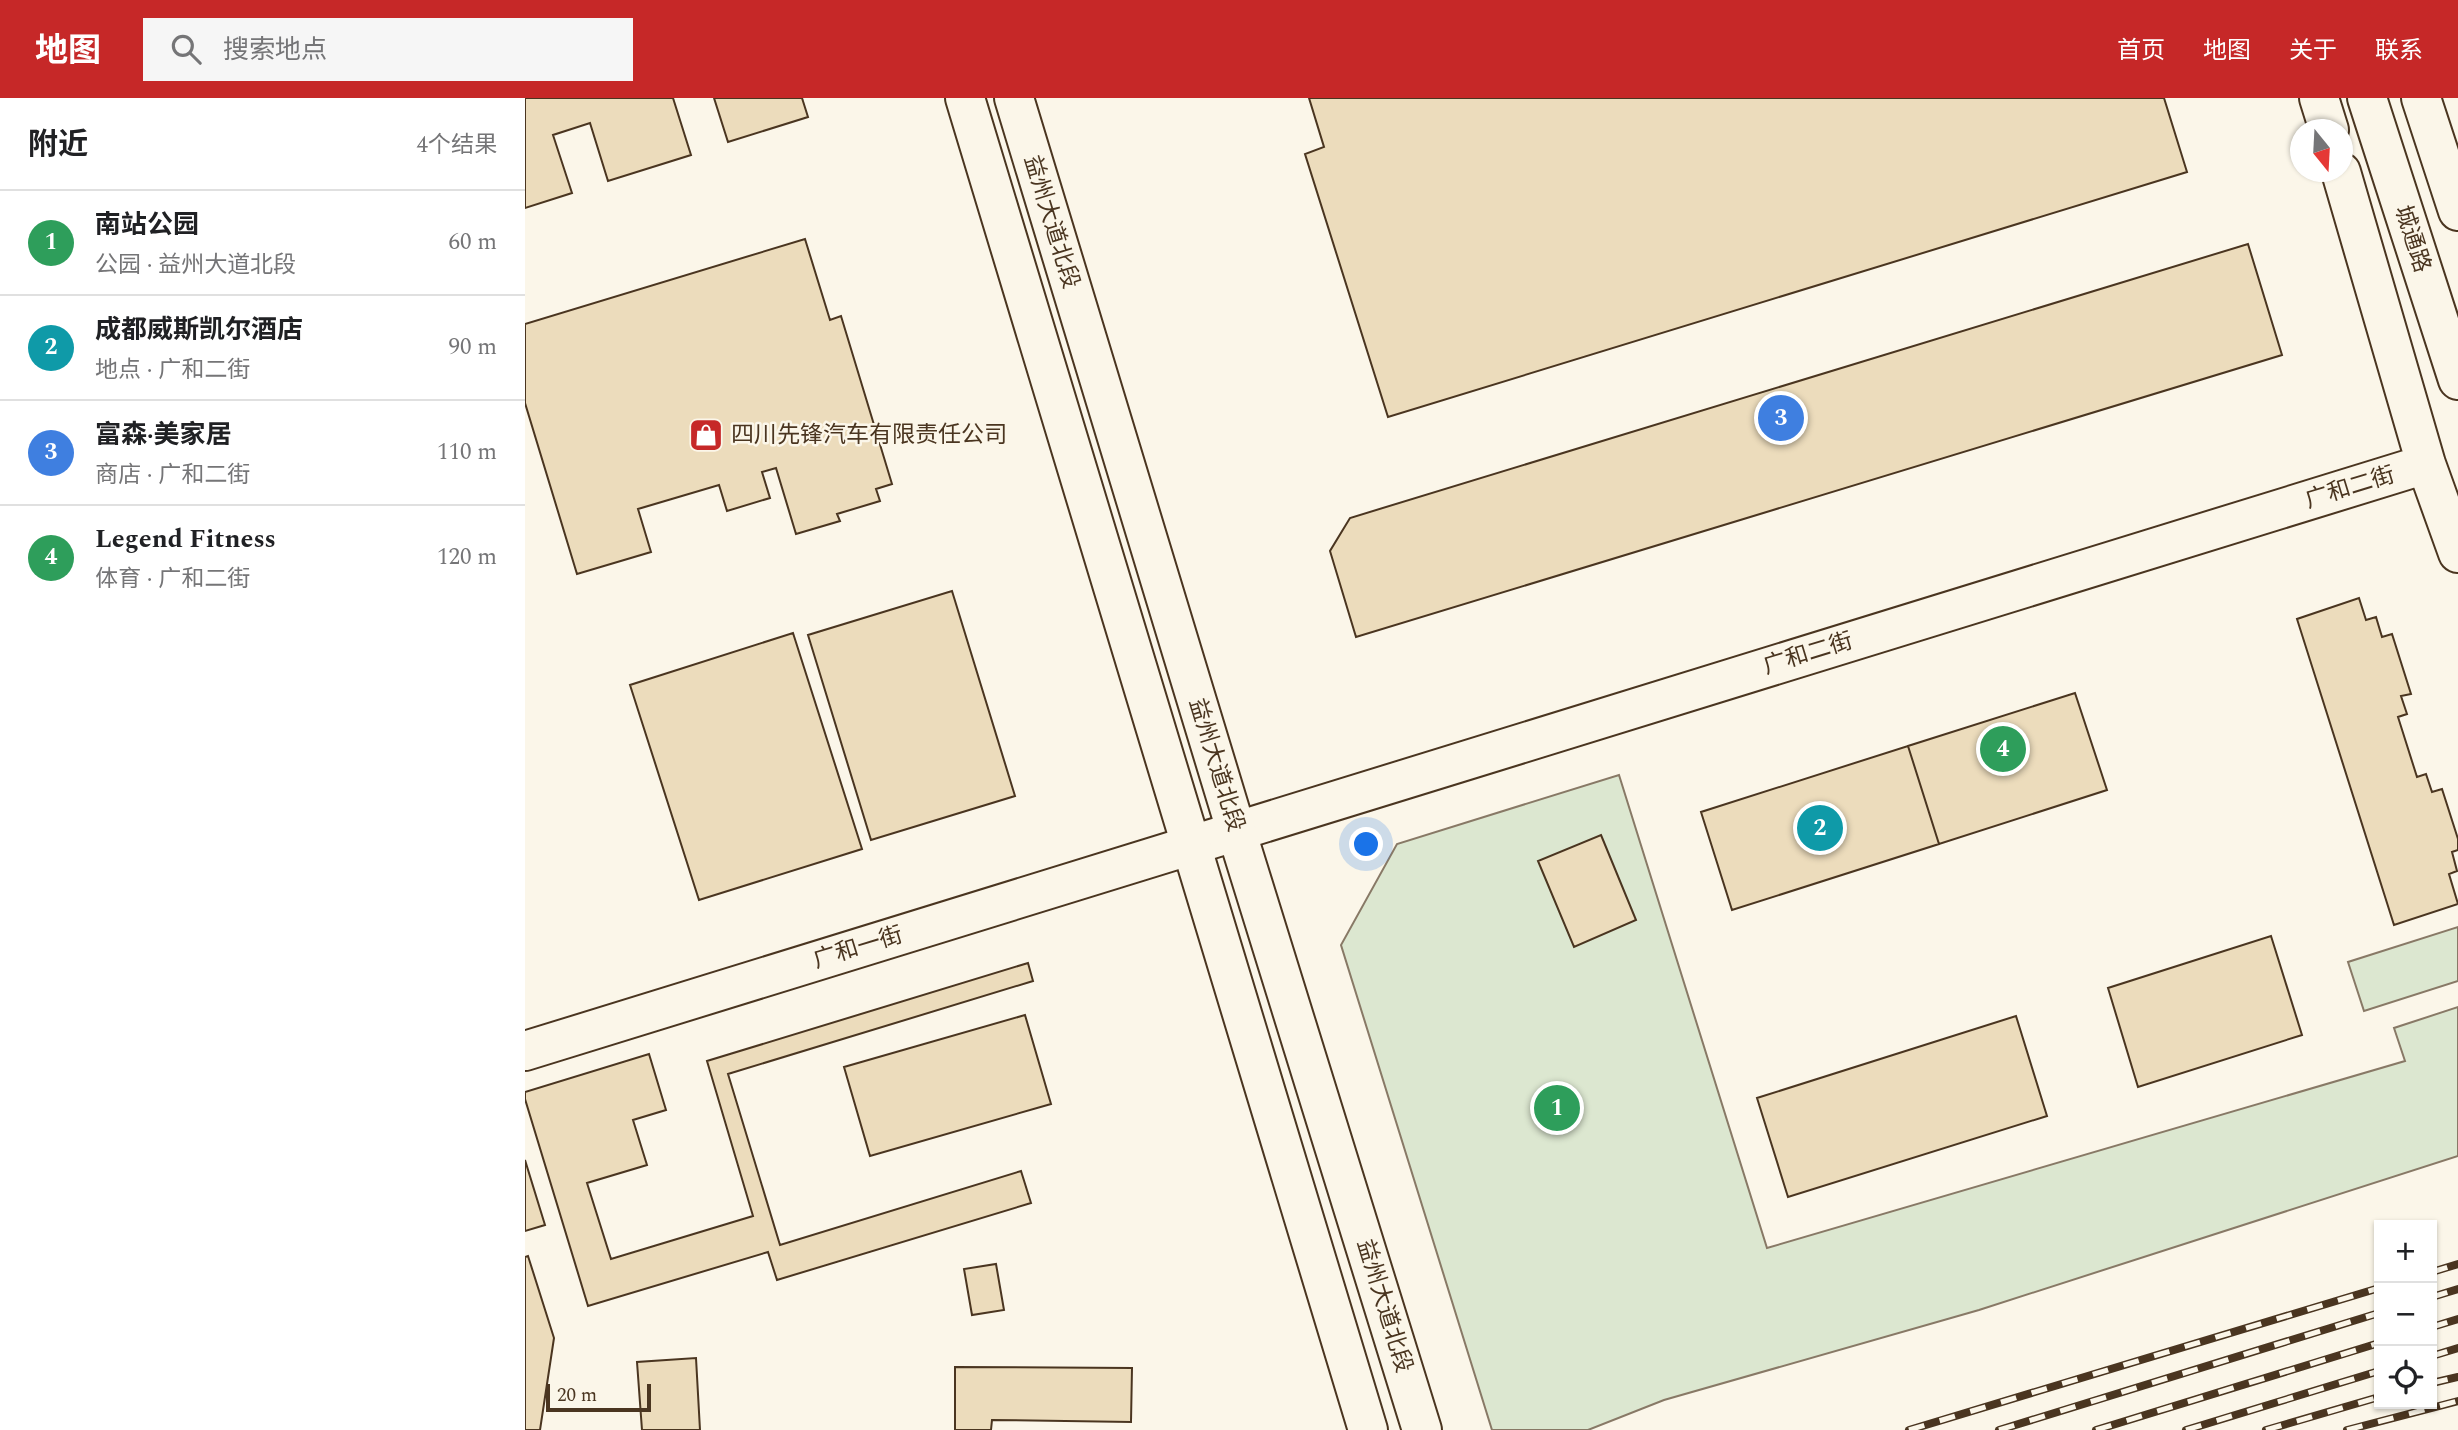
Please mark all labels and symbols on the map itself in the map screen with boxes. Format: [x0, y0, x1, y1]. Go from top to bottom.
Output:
north arrow [2290, 119, 2353, 182]
street label: 益州大道北段 [1014, 151, 1088, 293]
street label: 城通路 [2385, 201, 2439, 277]
pin: 3 [1758, 392, 1804, 444]
shop icon: 四川先锋汽车有限责任公司 [687, 416, 725, 454]
place label: 四川先锋汽车有限责任公司 [731, 418, 1007, 453]
street label: 广和二街 [2301, 458, 2399, 518]
street label: 广和二街 [1759, 624, 1857, 684]
street label: 益州大道北段 [1179, 694, 1253, 836]
pin: 4 [1980, 723, 2026, 775]
pin: 2 [1797, 802, 1843, 854]
your location [1349, 827, 1383, 861]
street label: 广和一街 [809, 918, 907, 978]
pin: 1 [1534, 1082, 1580, 1134]
street label: 益州大道北段 [1347, 1235, 1421, 1377]
scale bar [546, 1381, 651, 1413]

